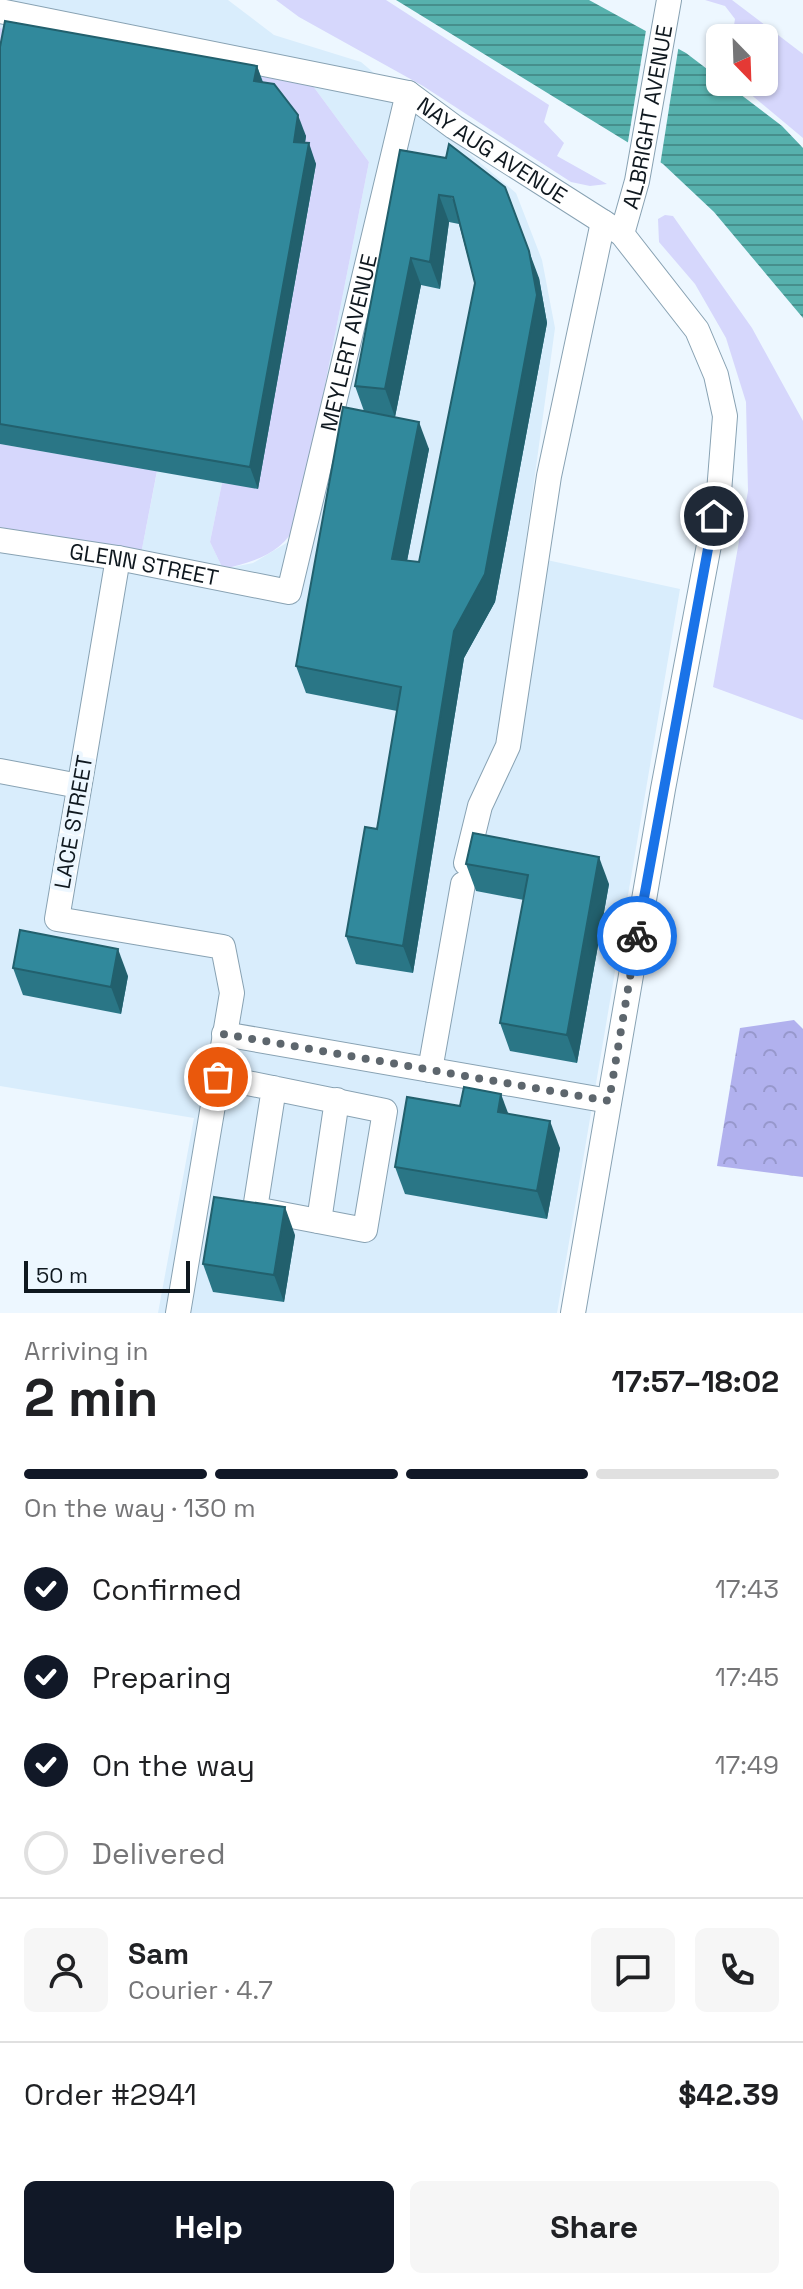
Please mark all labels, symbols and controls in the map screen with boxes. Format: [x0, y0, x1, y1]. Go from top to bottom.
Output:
street label: ALBRIGHT AVENUE [616, 23, 678, 212]
north arrow [706, 24, 778, 96]
map controls [706, 24, 778, 96]
street label: NAY AUG AVENUE [412, 91, 572, 209]
street label: MEYLERT AVENUE [314, 251, 383, 434]
pin [680, 482, 748, 550]
icon: home [692, 494, 736, 538]
street label: GLENN STREET [67, 537, 221, 592]
street label: LACE STREET [47, 753, 99, 891]
courier [597, 896, 677, 976]
icon: bike [615, 914, 659, 958]
pin [184, 1043, 252, 1111]
icon: bag [196, 1055, 240, 1099]
scale bar [24, 1257, 190, 1293]
text: 50 m [36, 1261, 88, 1289]
text: Arriving in [24, 1334, 148, 1368]
text: 17:57–18:02 [612, 1362, 779, 1401]
text: 2 min [24, 1365, 158, 1431]
text: On the way · 130 m [24, 1491, 256, 1525]
icon: check [24, 1567, 68, 1611]
text: Confirmed [92, 1570, 242, 1609]
text: 17:43 [715, 1572, 779, 1606]
icon: check [24, 1655, 68, 1699]
text: Preparing [92, 1658, 231, 1697]
text: 17:45 [715, 1660, 779, 1694]
icon: check [24, 1743, 68, 1787]
text: On the way [92, 1746, 255, 1785]
text: 17:49 [715, 1748, 779, 1782]
text: Delivered [92, 1834, 226, 1873]
button: person [24, 1928, 108, 2012]
button: chat [591, 1928, 675, 2012]
button: phone [695, 1928, 779, 2012]
text: Sam [128, 1934, 189, 1973]
text: Courier · 4.7 [128, 1973, 273, 2007]
text: Order #2941 [24, 2075, 197, 2114]
text: $42.39 [678, 2075, 779, 2114]
button: Help [24, 2181, 394, 2273]
button: Share [410, 2181, 779, 2273]

